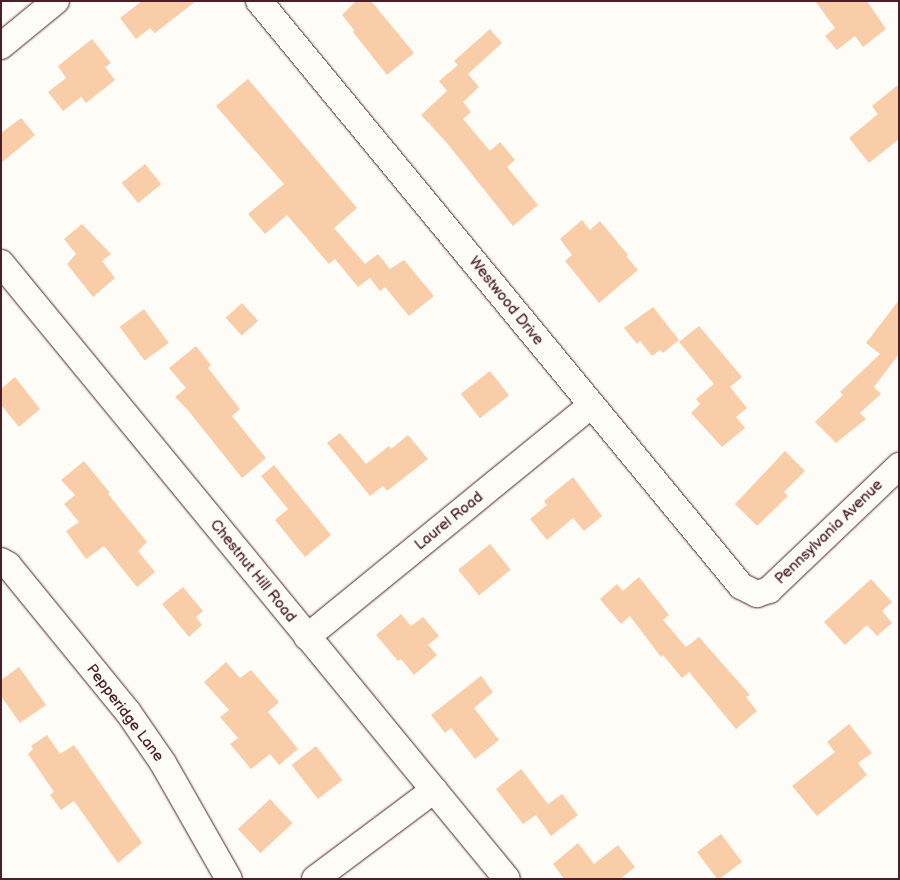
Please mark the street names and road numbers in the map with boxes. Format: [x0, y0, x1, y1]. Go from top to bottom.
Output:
street label: Westwood Drive [465, 253, 547, 349]
street label: Pennsylvania Avenue [771, 476, 887, 588]
street label: Laurel Road [411, 488, 487, 554]
street label: Chestnut Hill Road [206, 516, 300, 626]
street label: Pepperidge Lane [83, 661, 167, 765]

